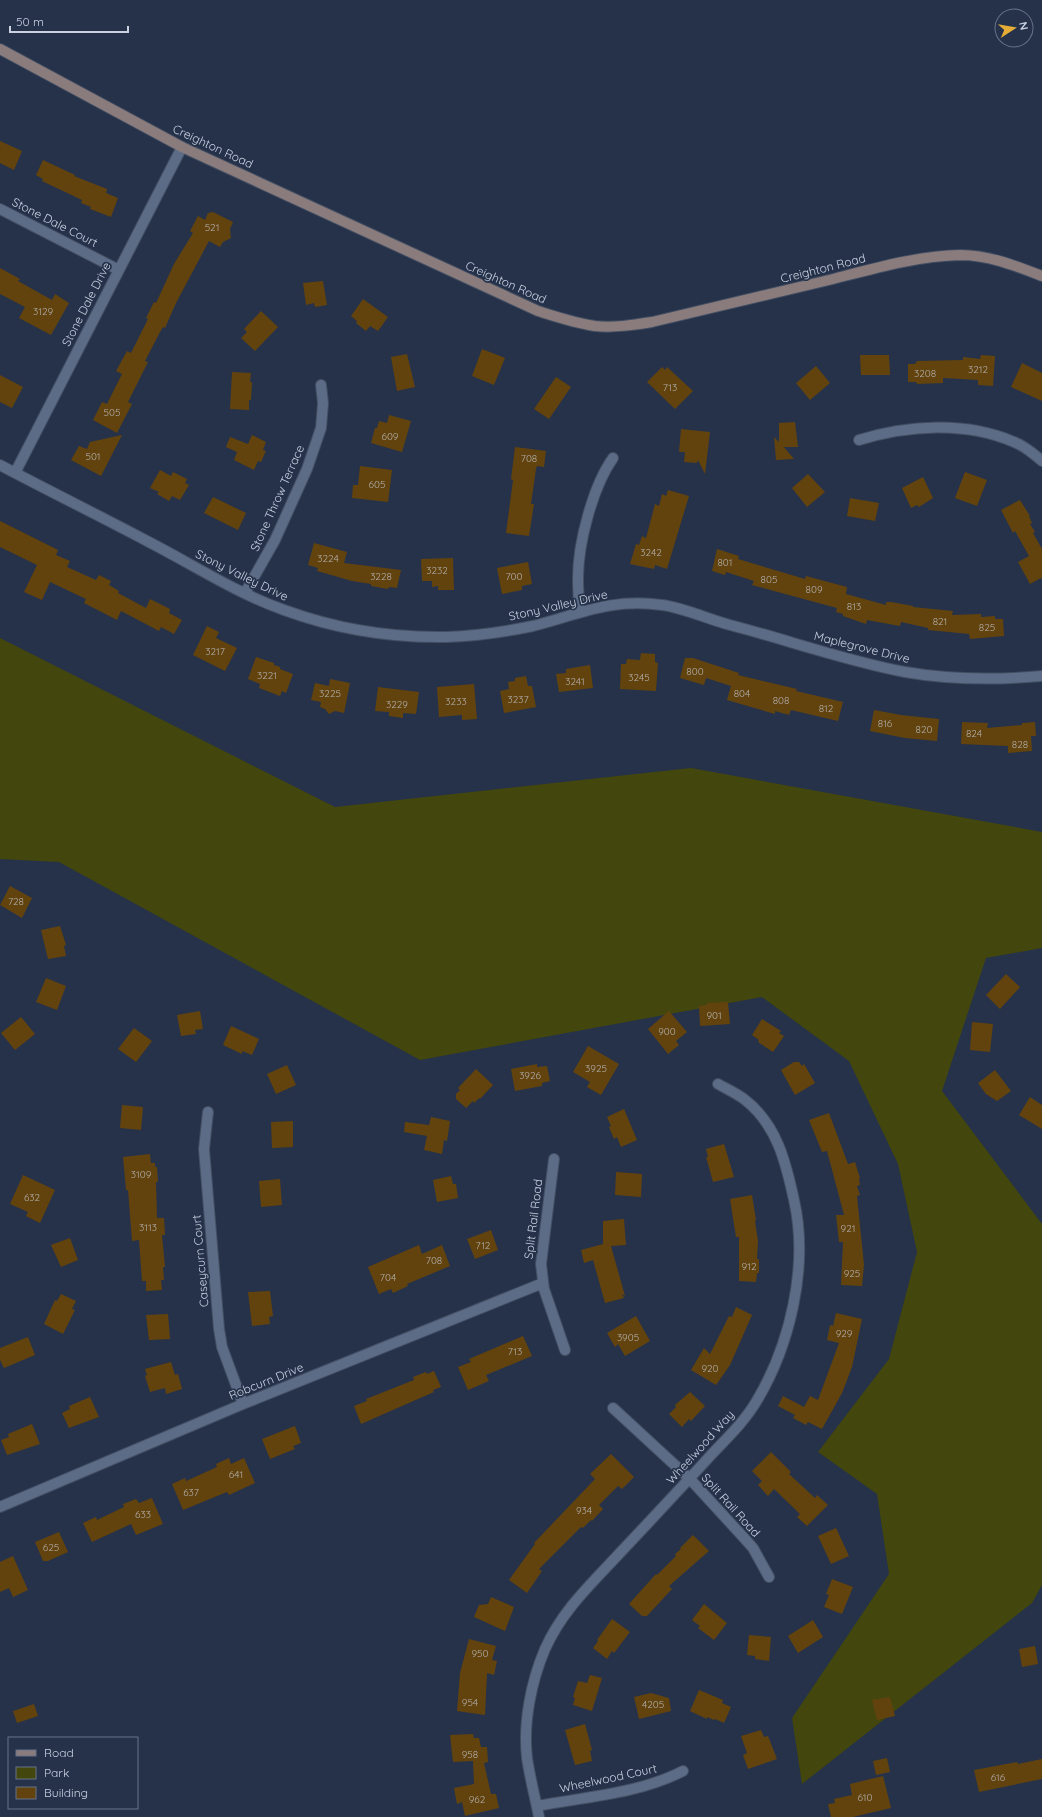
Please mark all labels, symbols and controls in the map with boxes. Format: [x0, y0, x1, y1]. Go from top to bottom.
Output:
scale bar [10, 8, 128, 34]
north arrow [994, 8, 1034, 48]
text: 50 m [16, 14, 44, 29]
text: N [1016, 21, 1031, 31]
street label: Creighton Road [170, 121, 256, 171]
street label: Stone Dale Court [10, 194, 100, 250]
house number: 521 [205, 221, 219, 234]
street label: Creighton Road [779, 250, 867, 286]
street label: Creighton Road [463, 257, 549, 307]
street label: Stone Dale Drive [58, 259, 114, 349]
house number: 3129 [33, 305, 53, 318]
house number: 3212 [968, 363, 988, 376]
house number: 3208 [914, 367, 936, 380]
house number: 713 [663, 381, 677, 394]
house number: 505 [104, 406, 120, 419]
house number: 609 [382, 430, 399, 443]
street label: Stone Throw Terrace [247, 442, 307, 554]
house number: 501 [85, 450, 101, 463]
house number: 708 [521, 452, 537, 465]
house number: 605 [369, 478, 385, 491]
street label: Stony Valley Drive [193, 546, 291, 604]
house number: 3242 [640, 546, 662, 559]
house number: 3224 [317, 552, 339, 565]
house number: 801 [717, 556, 733, 569]
house number: 3232 [426, 564, 448, 577]
house number: 3228 [370, 570, 392, 583]
house number: 700 [505, 570, 523, 583]
house number: 805 [761, 573, 777, 586]
house number: 809 [806, 583, 823, 596]
street label: Stony Valley Drive [507, 586, 609, 624]
house number: 813 [847, 600, 861, 613]
house number: 821 [933, 615, 947, 628]
house number: 825 [979, 621, 995, 634]
street label: Maplegrove Drive [813, 628, 912, 666]
house number: 3217 [205, 645, 225, 658]
house number: 800 [686, 665, 704, 678]
house number: 3221 [257, 669, 277, 682]
house number: 3245 [628, 671, 650, 684]
house number: 3241 [565, 675, 585, 688]
house number: 3225 [319, 687, 341, 700]
house number: 804 [734, 687, 750, 700]
house number: 3237 [507, 693, 529, 706]
house number: 808 [773, 694, 789, 707]
house number: 3233 [445, 695, 467, 708]
house number: 3229 [386, 698, 408, 711]
house number: 812 [819, 702, 834, 715]
house number: 816 [878, 717, 893, 730]
house number: 820 [916, 723, 932, 736]
house number: 824 [966, 727, 982, 740]
house number: 828 [1012, 738, 1028, 751]
house number: 728 [8, 895, 24, 908]
house number: 901 [706, 1009, 722, 1022]
house number: 900 [658, 1025, 676, 1038]
house number: 3925 [585, 1062, 607, 1075]
house number: 3926 [519, 1069, 541, 1082]
house number: 3109 [131, 1168, 152, 1181]
street label: Split Rail Road [521, 1178, 545, 1260]
house number: 632 [24, 1191, 41, 1204]
street label: Caseycurn Court [188, 1214, 212, 1308]
house number: 3113 [139, 1221, 157, 1234]
house number: 921 [841, 1222, 855, 1235]
house number: 712 [476, 1239, 491, 1252]
house number: 708 [426, 1254, 442, 1267]
house number: 912 [742, 1260, 757, 1273]
house number: 925 [844, 1267, 860, 1280]
house number: 704 [380, 1271, 396, 1284]
house number: 929 [836, 1327, 853, 1340]
house number: 3905 [617, 1331, 639, 1344]
house number: 713 [508, 1345, 522, 1358]
street label: Robcurn Drive [226, 1359, 306, 1403]
house number: 920 [701, 1362, 719, 1375]
street label: Wheelwood Way [663, 1407, 737, 1487]
house number: 641 [229, 1468, 243, 1481]
street label: Split Rail Road [699, 1470, 763, 1540]
house number: 637 [183, 1486, 199, 1499]
house number: 934 [576, 1504, 592, 1517]
house number: 633 [135, 1508, 151, 1521]
house number: 625 [43, 1541, 59, 1554]
house number: 950 [472, 1647, 489, 1660]
house number: 954 [462, 1696, 478, 1709]
house number: 4205 [642, 1698, 664, 1711]
legend [8, 1737, 138, 1809]
text: Road [44, 1745, 74, 1760]
house number: 958 [462, 1748, 478, 1761]
street label: Wheelwood Court [558, 1760, 658, 1796]
text: Park [44, 1765, 69, 1780]
house number: 616 [991, 1771, 1006, 1784]
text: Building [44, 1785, 88, 1800]
house number: 610 [858, 1791, 873, 1804]
house number: 962 [469, 1793, 486, 1806]

